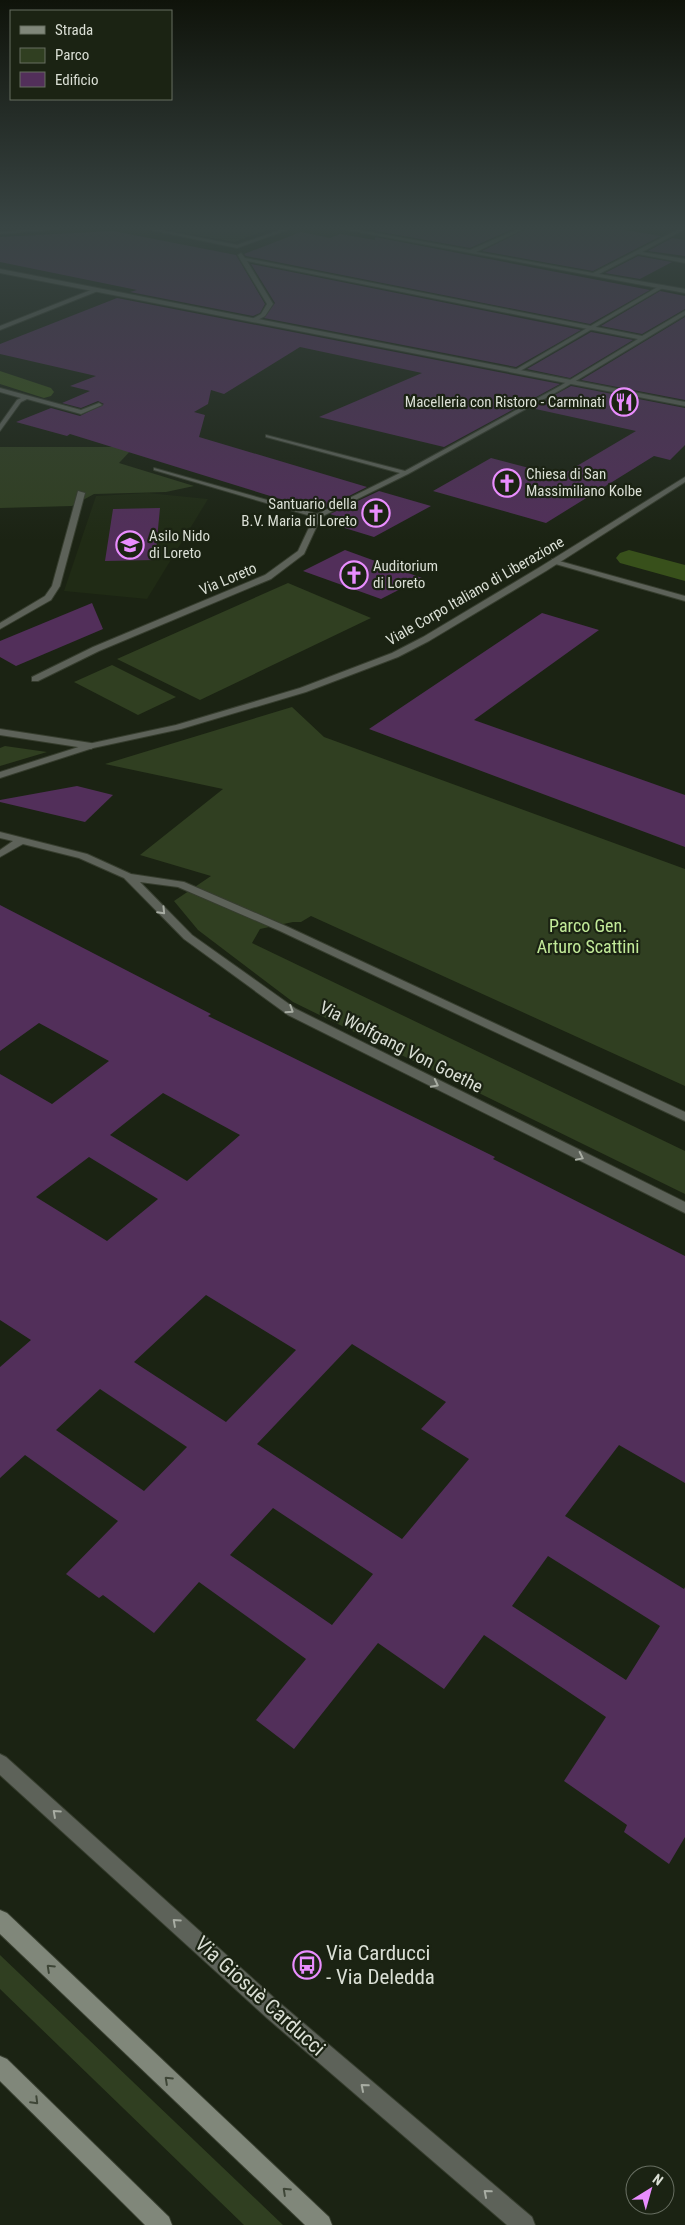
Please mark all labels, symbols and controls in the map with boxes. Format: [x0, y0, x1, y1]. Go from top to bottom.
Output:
legend [10, 10, 172, 100]
text: Strada [55, 21, 93, 39]
text: Parco [55, 46, 89, 64]
text: Edificio [55, 71, 98, 89]
restaurant icon: Macelleria con Ristoro - Carminati [609, 387, 639, 417]
place label: Macelleria con Ristoro - Carminati [405, 393, 605, 411]
place label: Chiesa di San Massimiliano Kolbe [526, 465, 642, 500]
church icon: Chiesa di San Massimiliano Kolbe [492, 468, 522, 498]
place label: Santuario della B.V. Maria di Loreto [241, 495, 357, 530]
church icon: Santuario della B.V. Maria di Loreto [361, 498, 391, 528]
place label: Asilo Nido di Loreto [149, 527, 210, 562]
school or university icon: Asilo Nido di Loreto [115, 530, 145, 560]
street label: Viale Corpo Italiano di Liberazione [383, 533, 567, 649]
place label: Auditorium di Loreto [373, 557, 438, 592]
street label: Via Loreto [197, 559, 259, 599]
church icon: Auditorium di Loreto [339, 560, 369, 590]
one-way arrow [156, 905, 165, 914]
park label: Parco Gen. Arturo Scattini [537, 915, 639, 957]
street label: Via Wolfgang Von Goethe [316, 996, 486, 1097]
one-way arrow [285, 1004, 294, 1014]
one-way arrow [430, 1078, 439, 1088]
one-way arrow [575, 1150, 584, 1161]
one-way arrow [52, 1810, 61, 1819]
one-way arrow [173, 1919, 182, 1928]
street label: Via Giosuè Carducci [190, 1931, 330, 2061]
place label: Via Carducci - Via Deledda [326, 1941, 435, 1989]
bus stop icon: Via Carducci - Via Deledda [292, 1950, 322, 1980]
one-way arrow [47, 1965, 56, 1974]
one-way arrow [165, 2077, 174, 2086]
one-way arrow [360, 2084, 369, 2093]
one-way arrow [29, 2095, 38, 2104]
north arrow [625, 2165, 675, 2215]
text: N [650, 2171, 666, 2189]
one-way arrow [283, 2188, 292, 2197]
one-way arrow [484, 2191, 493, 2199]

